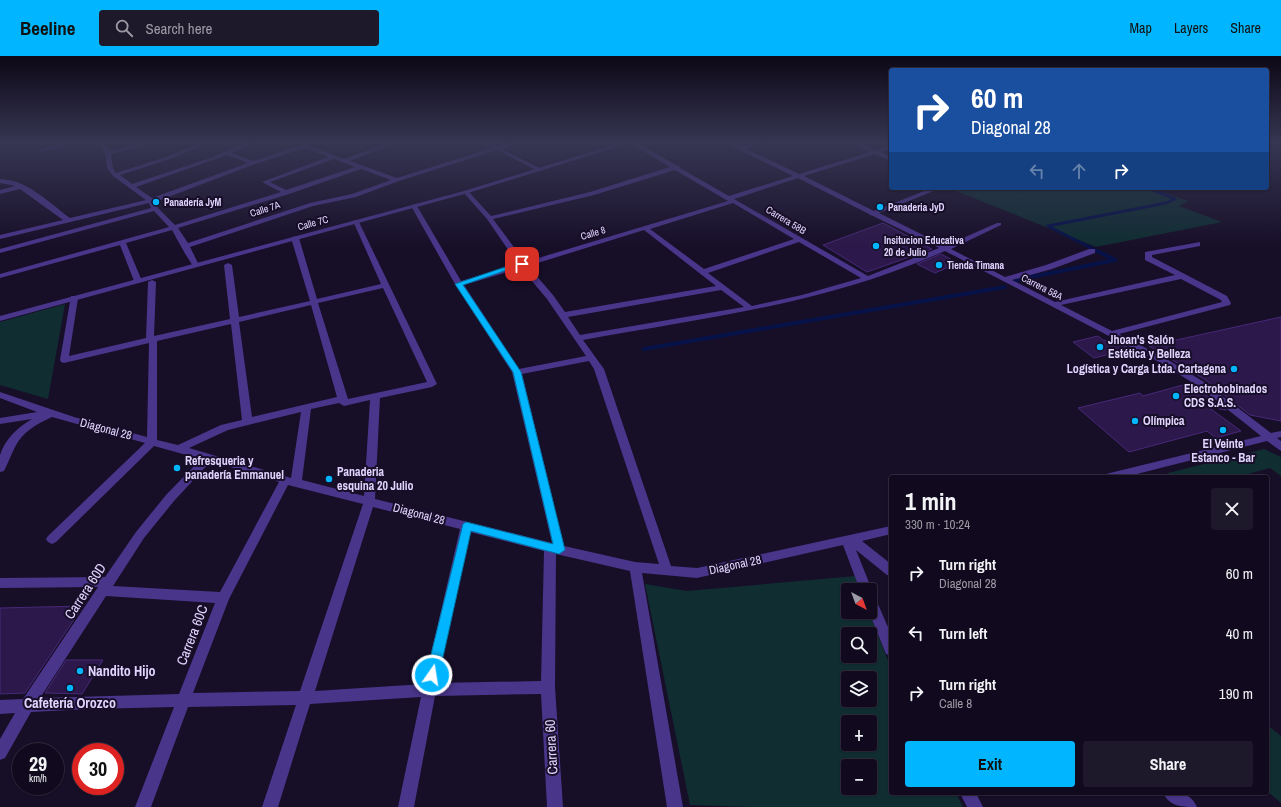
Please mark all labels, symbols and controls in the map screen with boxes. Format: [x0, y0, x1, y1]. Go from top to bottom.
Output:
search box [99, 10, 379, 46]
text: Beeline [20, 15, 75, 41]
icon: search [113, 17, 135, 39]
text: Search here [145, 18, 212, 39]
text: Map [1130, 19, 1152, 37]
text: Layers [1174, 19, 1208, 37]
text: Share [1230, 19, 1261, 37]
text: 60 m [971, 79, 1023, 117]
icon: right [905, 84, 957, 136]
text: Diagonal 28 [971, 115, 1051, 140]
icon: left [1026, 160, 1048, 182]
icon: ahead [1068, 160, 1090, 182]
icon: right [1110, 160, 1132, 182]
place label: Panadería JyM [164, 196, 222, 209]
marker: Panadería JyM [151, 197, 161, 207]
street label: Calle 7A [248, 198, 282, 220]
place label: Panaderia JyD [888, 201, 945, 214]
marker: Panaderia JyD [875, 202, 885, 212]
street label: Carrera 58B [764, 203, 809, 237]
street label: Calle 7C [296, 213, 330, 233]
street label: Calle 8 [579, 223, 607, 243]
place label: Insitucion Educativa 20 de Julio [884, 234, 964, 259]
marker: Insitucion Educativa 20 de Julio [871, 241, 881, 251]
pin [505, 247, 539, 281]
icon: arrive [511, 253, 533, 275]
place label: Tienda Timana [947, 259, 1005, 272]
marker: Tienda Timana [934, 260, 944, 270]
street label: Carrera 58A [1019, 271, 1065, 303]
place label: Jhoan's Salón Estética y Belleza [1108, 332, 1191, 362]
marker: Jhoan's Salón Estética y Belleza [1095, 342, 1105, 352]
place label: Logística y Carga Ltda. Cartagena [1067, 361, 1227, 377]
marker: Logística y Carga Ltda. Cartagena [1229, 364, 1239, 374]
place label: Electrobobinados CDS S.A.S. [1184, 381, 1268, 411]
marker: Electrobobinados CDS S.A.S. [1171, 391, 1181, 401]
place label: Olímpica [1143, 413, 1185, 429]
street label: Diagonal 28 [78, 414, 134, 444]
marker: Olímpica [1130, 416, 1140, 426]
marker: El Veinte Estanco - Bar [1218, 425, 1228, 435]
place label: El Veinte Estanco - Bar [1191, 436, 1255, 466]
place label: Refresqueria y panadería Emmanuel [185, 453, 284, 483]
marker: Refresqueria y panadería Emmanuel [172, 463, 182, 473]
place label: Panaderia esquina 20 Julio [337, 464, 414, 494]
marker: Panaderia esquina 20 Julio [324, 474, 334, 484]
text: 1 min [905, 485, 956, 517]
button: close [1211, 488, 1253, 530]
street label: Diagonal 28 [391, 499, 447, 529]
text: 330 m · 10:24 [905, 516, 970, 533]
street label: Diagonal 28 [707, 552, 763, 578]
text: Turn right [939, 554, 996, 575]
street label: Carrera 60D [60, 560, 110, 622]
icon: right [905, 562, 927, 584]
text: 60 m [1226, 563, 1253, 584]
text: Diagonal 28 [939, 575, 997, 592]
north arrow [841, 583, 877, 619]
map controls [841, 583, 877, 795]
street label: Carrera 60C [172, 602, 212, 668]
icon: left [905, 622, 927, 644]
text: Turn left [939, 623, 987, 644]
text: 40 m [1226, 623, 1253, 644]
button: search [841, 627, 877, 663]
position arrow [411, 654, 453, 696]
place label: Nandito Hijo [88, 662, 156, 680]
marker: Nandito Hijo [75, 666, 85, 676]
button: layers [841, 671, 877, 707]
text: Turn right [939, 674, 996, 695]
icon: right [905, 682, 927, 704]
marker: Cafetería Orozco [65, 683, 75, 693]
text: 190 m [1219, 683, 1253, 704]
place label: Cafetería Orozco [24, 694, 116, 712]
text: Calle 8 [939, 695, 972, 712]
button: + [841, 715, 877, 751]
street label: Carrera 60 [541, 719, 561, 775]
button: Exit [905, 741, 1075, 787]
button: Share [1083, 741, 1253, 787]
speed limit sign: 30 [72, 743, 124, 795]
text: 29 [29, 750, 47, 777]
button: − [841, 759, 877, 795]
text: km/h [29, 772, 47, 785]

